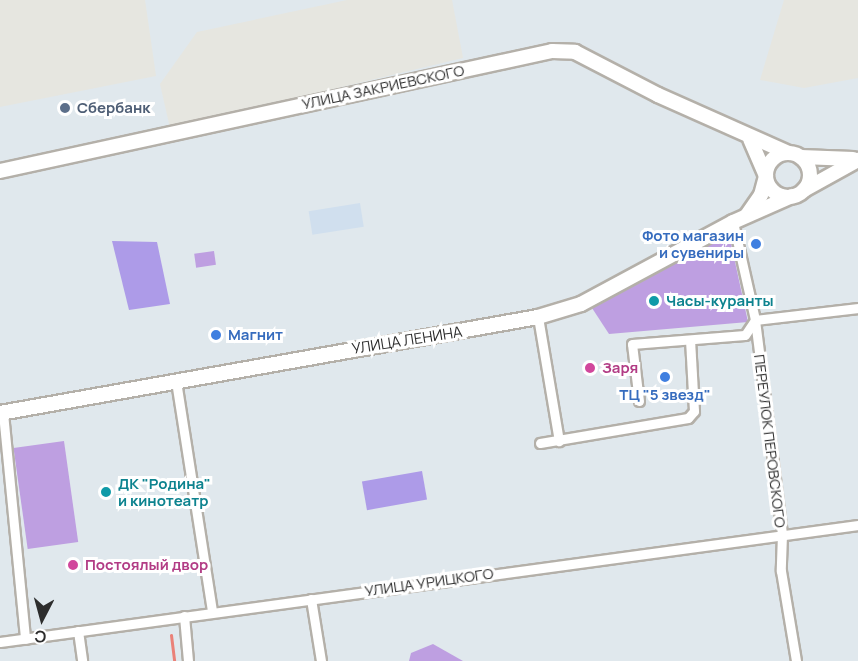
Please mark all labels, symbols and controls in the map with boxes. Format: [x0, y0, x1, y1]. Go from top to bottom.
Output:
street label: УЛИЦА ЗАКРИЕВСКОГО [300, 61, 466, 113]
place label: Сбербанк [77, 99, 150, 117]
marker: Сбербанк [58, 101, 72, 115]
place label: Фото магазин и сувениры [642, 226, 744, 261]
marker: Фото магазин и сувениры [749, 237, 763, 251]
place label: Часы-куранты [666, 292, 774, 310]
marker: Часы-куранты [647, 294, 661, 308]
street label: УЛИЦА ЛЕНИНА [350, 322, 464, 358]
place label: Магнит [228, 326, 283, 344]
marker: Магнит [209, 328, 223, 342]
street label: ПЕРЕУЛОК ПЕРОВСКОГО [750, 353, 790, 529]
place label: Заря [602, 359, 638, 377]
marker: Заря [583, 361, 597, 375]
marker: ТЦ "5 звезд" [658, 370, 672, 384]
place label: ТЦ "5 звезд" [619, 386, 711, 404]
place label: ДК "Родина" и кинотеатр [118, 474, 211, 509]
marker: ДК "Родина" и кинотеатр [99, 485, 113, 499]
place label: Постоялый двор [85, 556, 208, 574]
marker: Постоялый двор [66, 558, 80, 572]
street label: УЛИЦА УРИЦКОГО [363, 564, 495, 600]
north arrow [12, 589, 72, 649]
text: С [33, 625, 47, 648]

